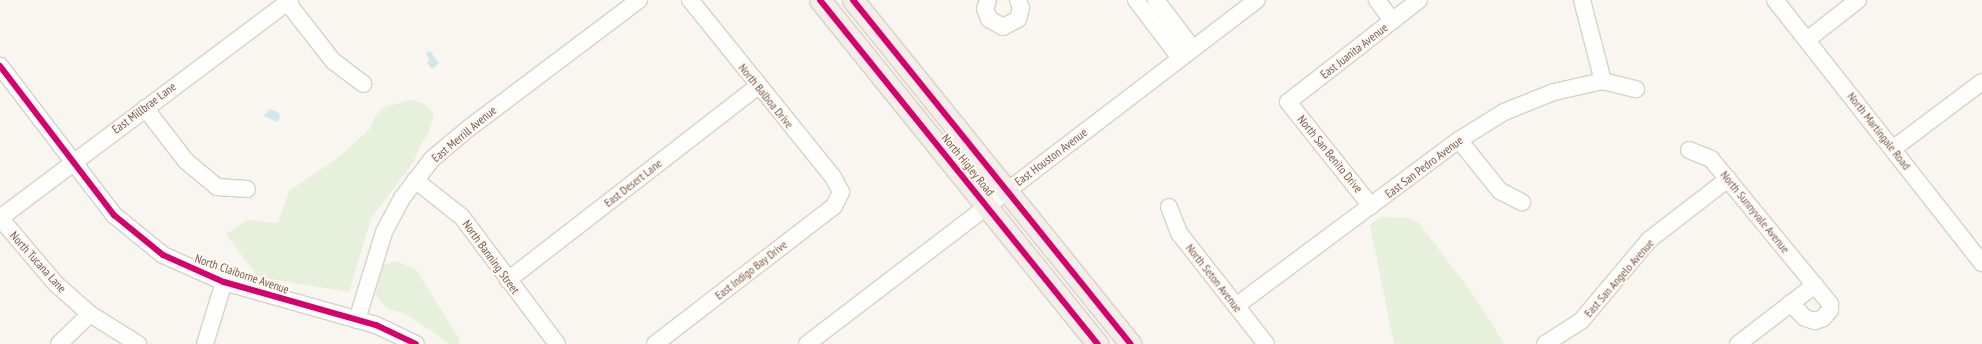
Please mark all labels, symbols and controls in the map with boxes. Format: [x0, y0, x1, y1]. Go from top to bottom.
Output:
street label: East Juanita Avenue [1317, 20, 1391, 82]
street label: North Balboa Drive [736, 61, 796, 131]
street label: East Millbrae Lane [109, 79, 179, 137]
street label: North Martingale Road [1844, 89, 1914, 173]
street label: East Merrill Avenue [429, 103, 499, 165]
street label: North San Benito Drive [1294, 112, 1366, 196]
street label: East Houston Avenue [1012, 125, 1090, 189]
street label: North Higley Road [939, 131, 997, 199]
street label: East San Pedro Avenue [1382, 133, 1466, 201]
street label: East Desert Lane [601, 156, 665, 210]
street label: North Sunnyvale Avenue [1717, 168, 1793, 256]
street label: North Banning Street [459, 217, 523, 297]
street label: North Tucana Lane [7, 228, 69, 296]
street label: East San Angelo Avenue [1581, 236, 1657, 320]
street label: East Indigo Bay Drive [712, 237, 790, 303]
street label: North Seton Avenue [1183, 241, 1245, 315]
street label: North Claiborne Avenue [193, 251, 291, 297]

